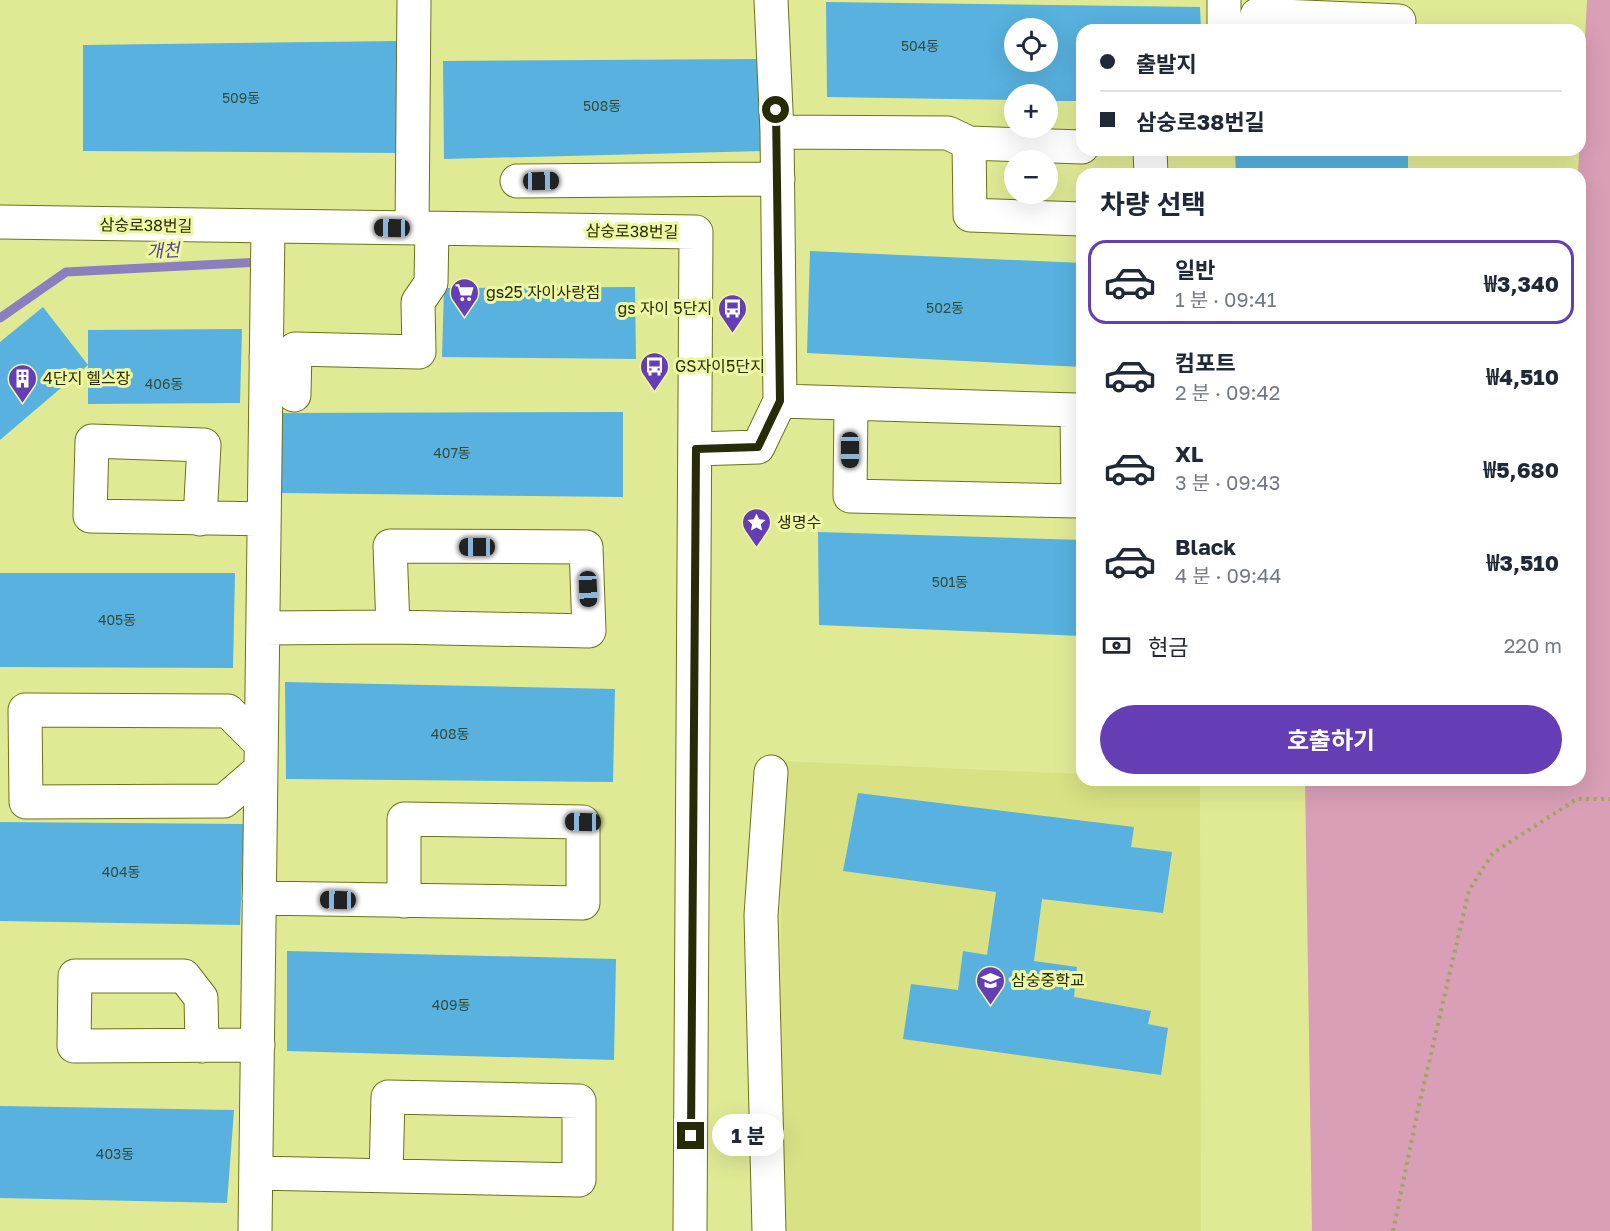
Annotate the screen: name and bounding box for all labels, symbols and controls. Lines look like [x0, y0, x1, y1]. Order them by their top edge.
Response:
map controls [1004, 18, 1058, 204]
button: locate [1004, 18, 1058, 72]
house number: 504동 [901, 37, 939, 54]
text: 출발지 [1136, 50, 1197, 77]
button: + [1004, 84, 1058, 138]
house number: 509동 [222, 89, 260, 106]
route start [762, 96, 789, 123]
house number: 508동 [583, 97, 621, 114]
text: 삼숭로38번길 [1136, 108, 1265, 135]
button: − [1004, 150, 1058, 204]
car [523, 172, 559, 190]
text: 차량 선택 [1100, 188, 1206, 220]
street label: 삼숭로38번길 [99, 214, 193, 236]
car [374, 219, 410, 237]
street label: 삼숭로38번길 [585, 220, 679, 242]
water label: 개천 [146, 238, 182, 262]
icon: car [1103, 255, 1157, 309]
text: 일반 [1175, 256, 1215, 283]
text: ₩3,340 [1484, 270, 1559, 297]
supermarket icon: gs25 자이사랑점 [449, 276, 481, 318]
place label: gs25 자이사랑점 [486, 282, 600, 302]
text: 1 분 · 09:41 [1175, 287, 1277, 311]
bus stop icon: gs 자이 5단지 [717, 292, 749, 334]
place label: gs 자이 5단지 [618, 298, 712, 318]
house number: 502동 [926, 299, 964, 316]
icon: car [1103, 348, 1157, 402]
text: 컴포트 [1175, 349, 1236, 376]
bus stop icon: GS자이5단지 [638, 350, 670, 392]
place label: GS자이5단지 [675, 356, 765, 376]
building icon: 4단지 헬스장 [6, 362, 38, 404]
text: ₩4,510 [1486, 363, 1559, 390]
place label: 4단지 헬스장 [43, 368, 131, 388]
house number: 406동 [145, 375, 183, 392]
text: 2 분 · 09:42 [1175, 380, 1280, 404]
car [841, 432, 859, 468]
text: XL [1175, 440, 1203, 467]
icon: car [1103, 441, 1157, 495]
house number: 407동 [433, 444, 471, 461]
text: ₩5,680 [1483, 456, 1559, 483]
text: 3 분 · 09:43 [1175, 470, 1281, 494]
place icon: 생명수 [740, 506, 772, 548]
place label: 생명수 [777, 512, 821, 532]
text: Black [1175, 533, 1236, 560]
icon: car [1103, 534, 1157, 588]
car [459, 538, 495, 556]
text: ₩3,510 [1487, 549, 1559, 576]
text: 4 분 · 09:44 [1175, 563, 1282, 587]
car [578, 571, 598, 607]
house number: 501동 [932, 573, 968, 590]
house number: 405동 [98, 611, 136, 628]
icon: cash [1100, 629, 1133, 662]
text: 현금 [1148, 633, 1188, 660]
text: 220 m [1504, 633, 1562, 657]
button: 호출하기 [1100, 705, 1562, 774]
house number: 408동 [431, 725, 469, 742]
car [565, 813, 601, 831]
house number: 404동 [102, 863, 140, 880]
car [320, 891, 356, 909]
school or university icon: 삼숭중학교 [974, 964, 1006, 1006]
place label: 삼숭중학교 [1011, 970, 1085, 990]
house number: 409동 [432, 996, 470, 1013]
callout: 1 분 [712, 1115, 784, 1157]
route end [677, 1122, 704, 1149]
text: 1 분 [731, 1123, 765, 1147]
house number: 403동 [96, 1145, 134, 1162]

